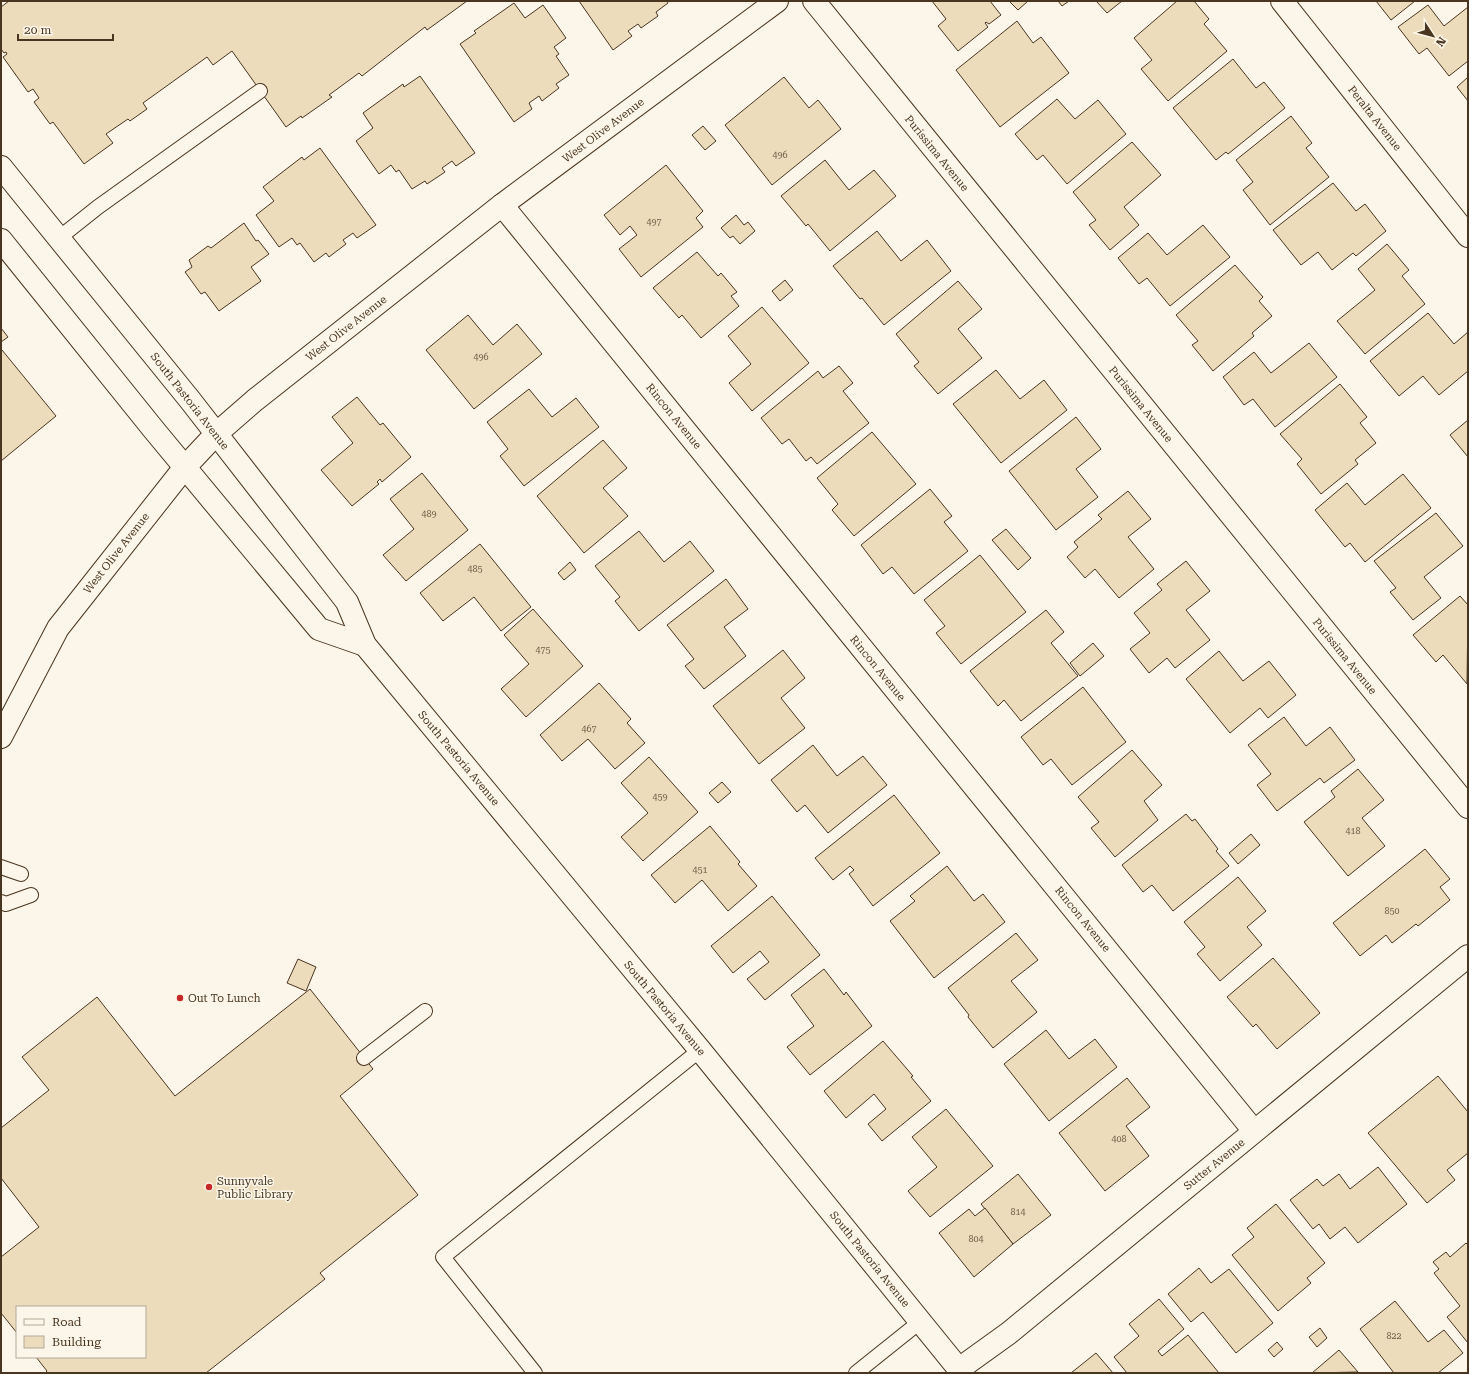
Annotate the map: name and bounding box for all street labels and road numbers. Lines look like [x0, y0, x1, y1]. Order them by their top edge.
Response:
street label: Peralta Avenue [1345, 83, 1404, 153]
street label: West Olive Avenue [560, 95, 647, 165]
street label: Purissima Avenue [902, 113, 971, 194]
street label: West Olive Avenue [303, 293, 389, 364]
street label: South Pastoria Avenue [148, 350, 232, 452]
street label: Purissima Avenue [1106, 364, 1175, 445]
street label: Rincon Avenue [643, 381, 704, 452]
street label: West Olive Avenue [81, 510, 152, 596]
street label: Purissima Avenue [1310, 616, 1379, 697]
street label: Rincon Avenue [847, 633, 908, 704]
street label: South Pastoria Avenue [415, 708, 502, 808]
street label: Rincon Avenue [1052, 884, 1113, 955]
street label: South Pastoria Avenue [621, 958, 708, 1058]
street label: Sutter Avenue [1181, 1136, 1247, 1193]
street label: South Pastoria Avenue [827, 1209, 912, 1310]

